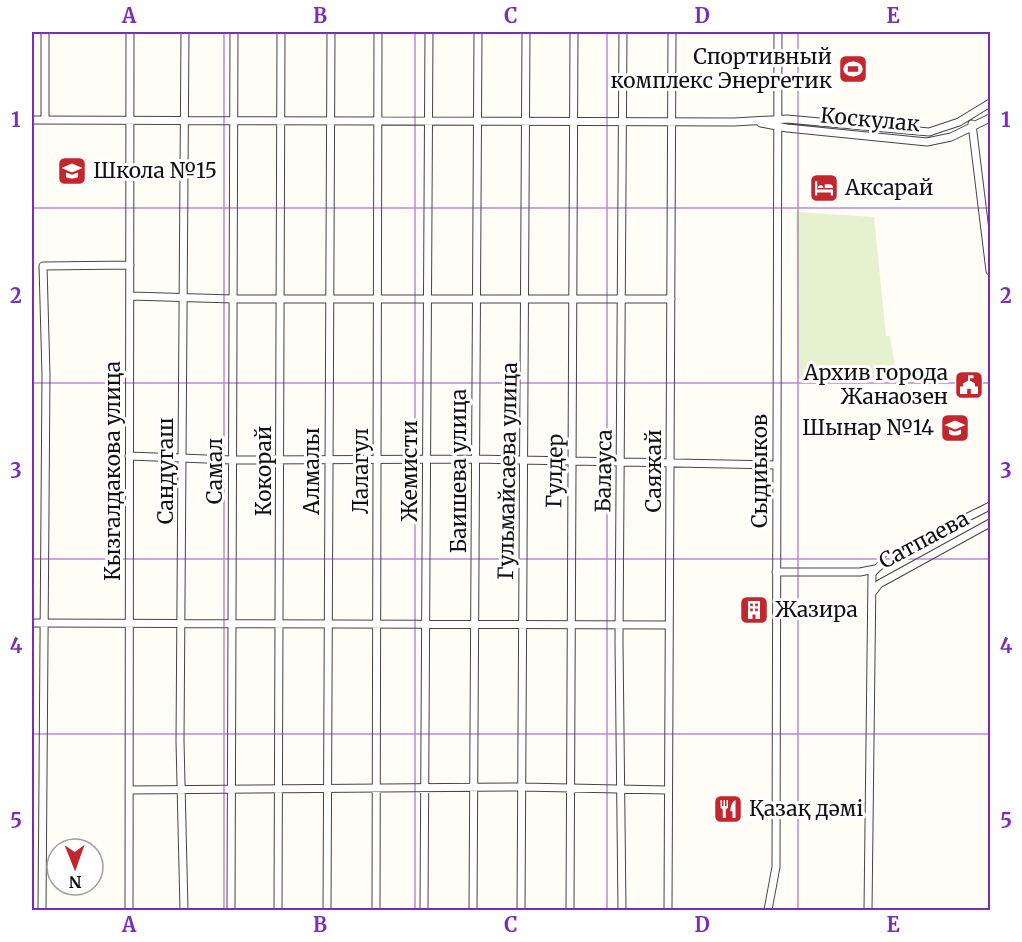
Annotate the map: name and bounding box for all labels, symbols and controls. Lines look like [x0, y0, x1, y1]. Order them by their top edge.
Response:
text: A [121, 3, 137, 28]
text: B [313, 3, 327, 28]
text: C [504, 3, 518, 28]
text: D [694, 3, 710, 28]
text: E [886, 3, 900, 28]
place label: Спортивный комплекс Энергетик [610, 43, 832, 94]
sports icon: Спортивный комплекс Энергетик [837, 53, 869, 85]
street label: Коскулак [819, 102, 921, 137]
text: 1 [11, 107, 21, 132]
text: 1 [1001, 107, 1011, 132]
school or university icon: Школа №15 [56, 155, 88, 187]
place label: Школа №15 [93, 157, 217, 184]
hotel icon: Аксарай [808, 172, 840, 204]
place label: Аксарай [844, 174, 933, 201]
text: 2 [10, 283, 22, 308]
text: 2 [1000, 283, 1012, 308]
place label: Архив города Жанаозен [803, 359, 948, 410]
street label: Кызгалдакова улица [99, 361, 126, 581]
street label: Гульмайсаева улица [492, 362, 523, 580]
public building icon: Архив города Жанаозен [953, 369, 985, 401]
street label: Баишева улица [445, 389, 472, 553]
school or university icon: Шынар №14 [939, 412, 971, 444]
street label: Сыдиыков [746, 414, 773, 528]
place label: Шынар №14 [802, 414, 934, 441]
street label: Сандугаш [152, 418, 179, 524]
street label: Жемисти [396, 420, 423, 522]
street label: Кокорай [250, 426, 277, 516]
street label: Алмалы [298, 427, 325, 516]
street label: Лалагул [347, 428, 374, 514]
street label: Балауса [589, 429, 618, 513]
street label: Саяжай [640, 430, 667, 512]
street label: Гулдер [540, 433, 569, 508]
street label: Самал [201, 438, 228, 504]
text: 3 [10, 458, 22, 483]
text: 3 [1000, 458, 1012, 483]
street label: Сатпаева [874, 505, 973, 574]
building icon: Жазира [738, 594, 770, 626]
place label: Жазира [775, 596, 858, 623]
text: 4 [10, 633, 23, 658]
text: 4 [1000, 633, 1013, 658]
restaurant icon: Қазақ дәмі [712, 793, 744, 825]
place label: Қазақ дәмі [749, 795, 863, 822]
text: 5 [10, 808, 22, 833]
text: 5 [1000, 808, 1012, 833]
north arrow [45, 837, 105, 897]
text: N [68, 872, 82, 892]
text: A [121, 912, 137, 937]
text: B [313, 912, 327, 937]
text: C [504, 912, 518, 937]
text: D [694, 912, 710, 937]
text: E [886, 912, 900, 937]

